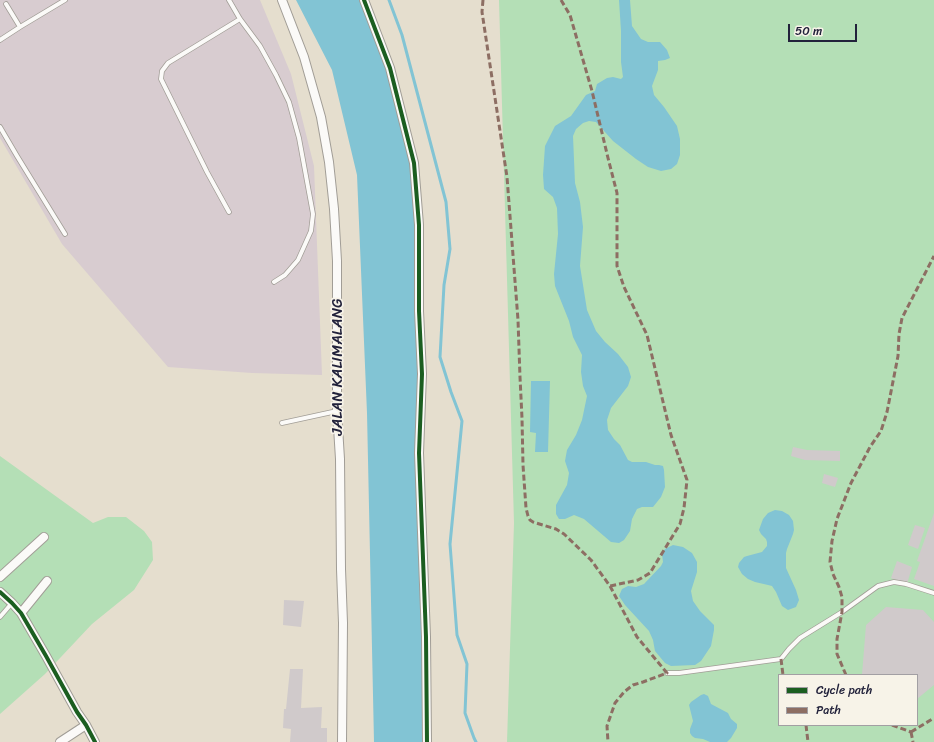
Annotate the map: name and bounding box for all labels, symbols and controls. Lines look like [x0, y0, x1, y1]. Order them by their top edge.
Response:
scale bar [790, 16, 859, 42]
text: 50 m [795, 20, 822, 42]
street label: JALAN KALIMALANG [329, 298, 347, 436]
legend [778, 674, 918, 726]
text: Cycle path [816, 679, 872, 701]
text: Path [816, 699, 841, 721]

